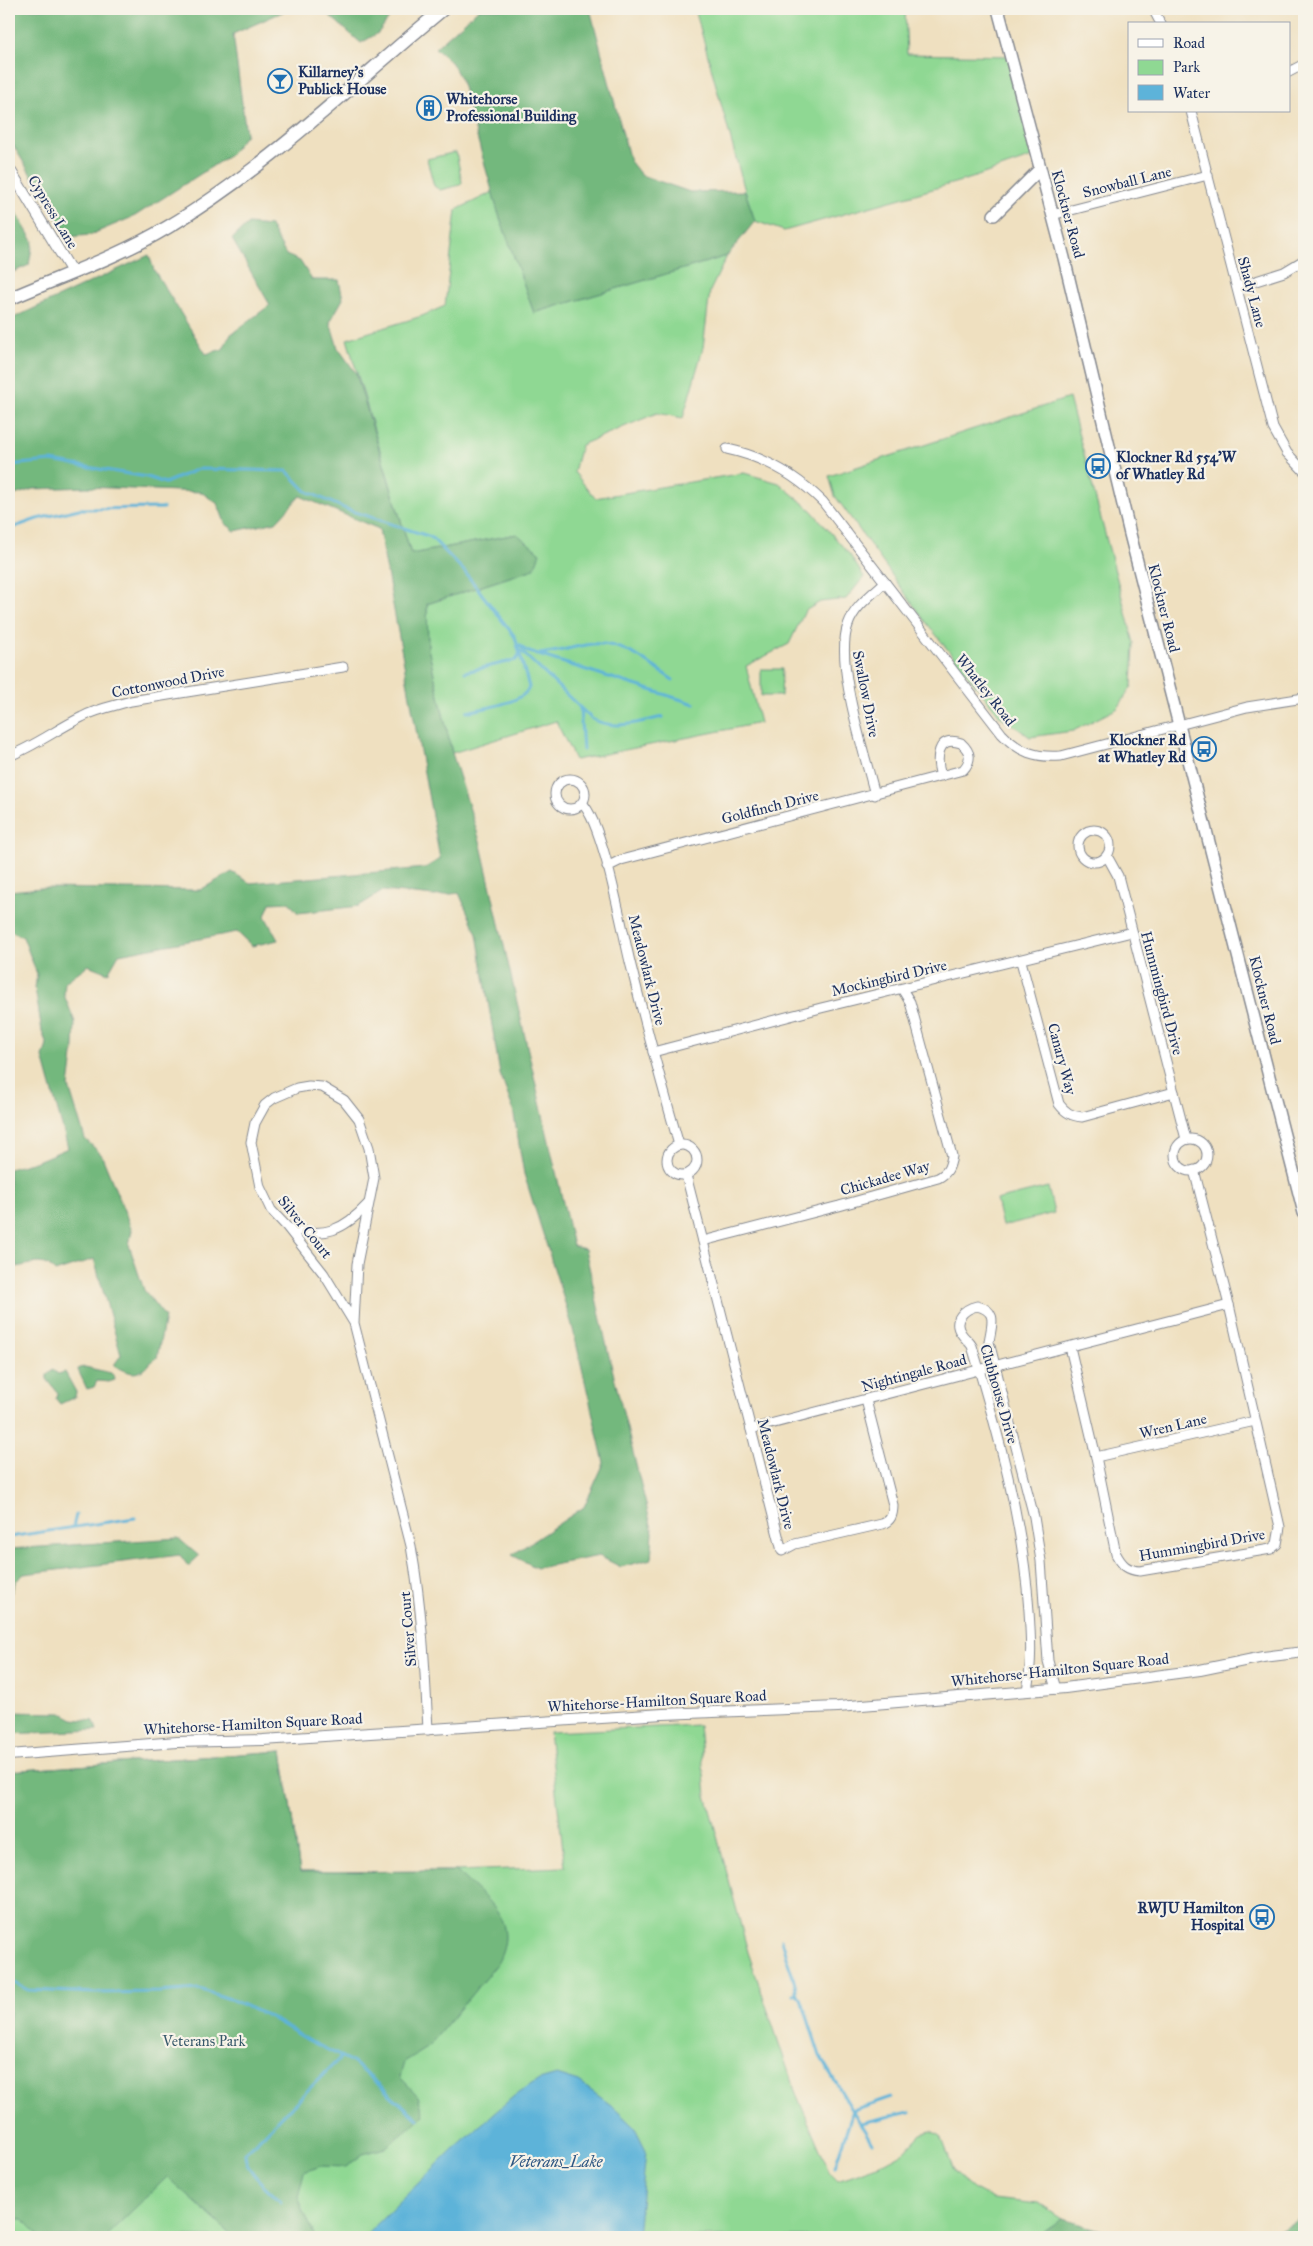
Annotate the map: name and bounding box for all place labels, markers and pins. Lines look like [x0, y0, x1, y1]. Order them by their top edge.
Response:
place label: Killarney's Publick House [298, 63, 387, 98]
bar icon: Killarney's Publick House [267, 68, 293, 94]
place label: Whitehorse Professional Building [446, 90, 577, 126]
building icon: Whitehorse Professional Building [416, 95, 442, 121]
place label: Klockner Rd 554'W of Whatley Rd [1116, 448, 1237, 484]
bus stop icon: Klockner Rd 554'W of Whatley Rd [1085, 453, 1111, 479]
place label: Klockner Rd at Whatley Rd [1098, 731, 1186, 767]
bus stop icon: Klockner Rd at Whatley Rd [1191, 736, 1217, 762]
place label: RWJU Hamilton Hospital [1138, 1899, 1245, 1935]
bus stop icon: RWJU Hamilton Hospital [1249, 1904, 1275, 1930]

